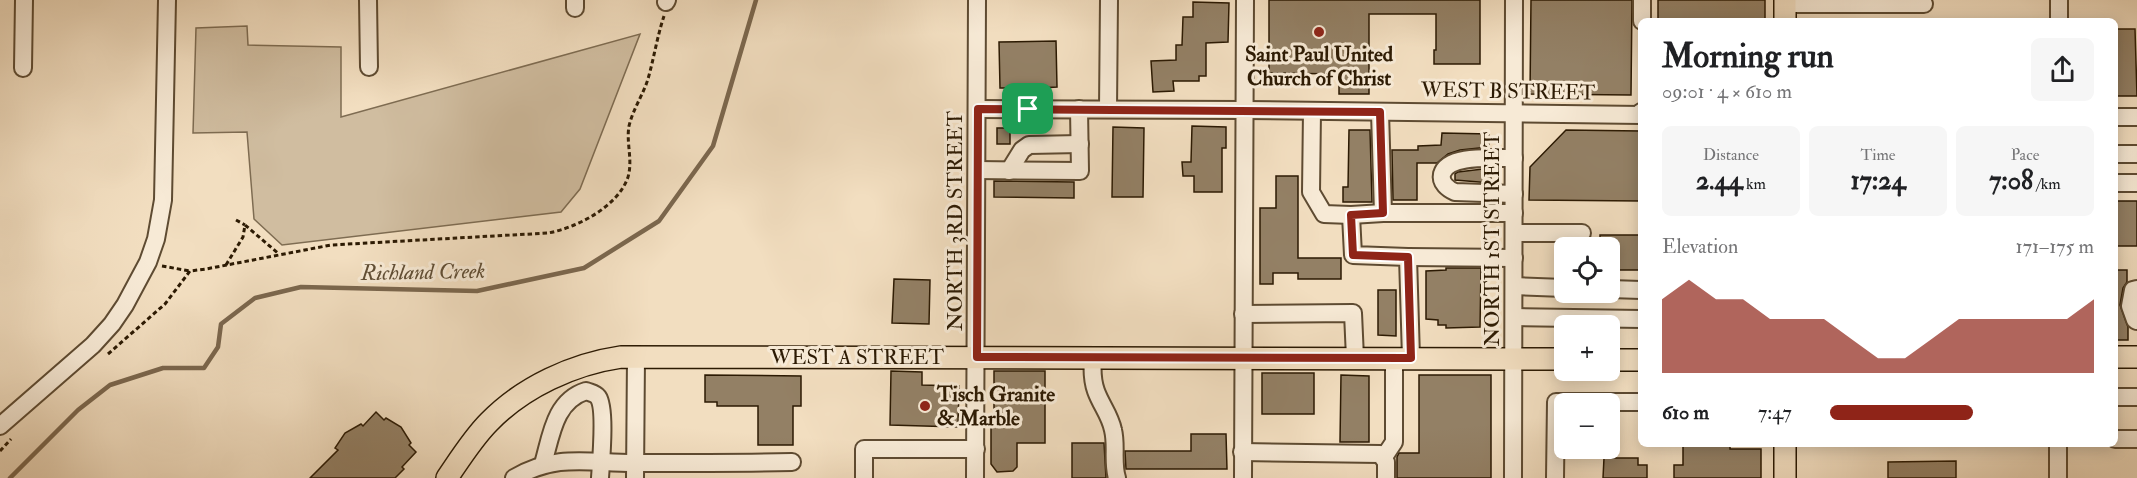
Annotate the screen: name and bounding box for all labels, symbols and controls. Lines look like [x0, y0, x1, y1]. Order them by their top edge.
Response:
marker: Saint Paul United Church of Christ [1312, 25, 1326, 39]
text: Morning run [1662, 36, 1834, 77]
button: share [2031, 38, 2094, 101]
place label: Saint Paul United Church of Christ [1245, 41, 1394, 92]
street label: WEST B STREET [1420, 76, 1596, 107]
text: 09:01 · 4 × 610 m [1662, 79, 1792, 104]
pin [1002, 83, 1053, 134]
icon: arrive [1011, 92, 1044, 125]
street label: NORTH 3RD STREET [942, 111, 969, 331]
street label: NORTH 1ST STREET [1479, 131, 1506, 346]
text: Distance [1703, 145, 1759, 165]
text: Time [1861, 145, 1895, 165]
text: Pace [2011, 145, 2039, 165]
text: 2.44 [1696, 165, 1743, 197]
text: 17:24 [1851, 165, 1905, 197]
text: 7:08 [1989, 165, 2033, 197]
text: km [1743, 174, 1766, 194]
text: /km [2033, 174, 2061, 194]
text: Elevation [1662, 234, 1738, 259]
text: 171–175 m [2016, 234, 2094, 259]
map controls [1554, 237, 1620, 459]
button: locate [1554, 237, 1620, 303]
water label: Richland Creek [360, 257, 485, 287]
button: + [1554, 315, 1620, 381]
street label: WEST A STREET [769, 344, 944, 371]
place label: Tisch Granite & Marble [936, 381, 1055, 432]
button: − [1554, 393, 1620, 459]
marker: Tisch Granite & Marble [918, 399, 932, 413]
text: 610 m [1662, 400, 1709, 425]
text: 7:47 [1758, 400, 1792, 425]

